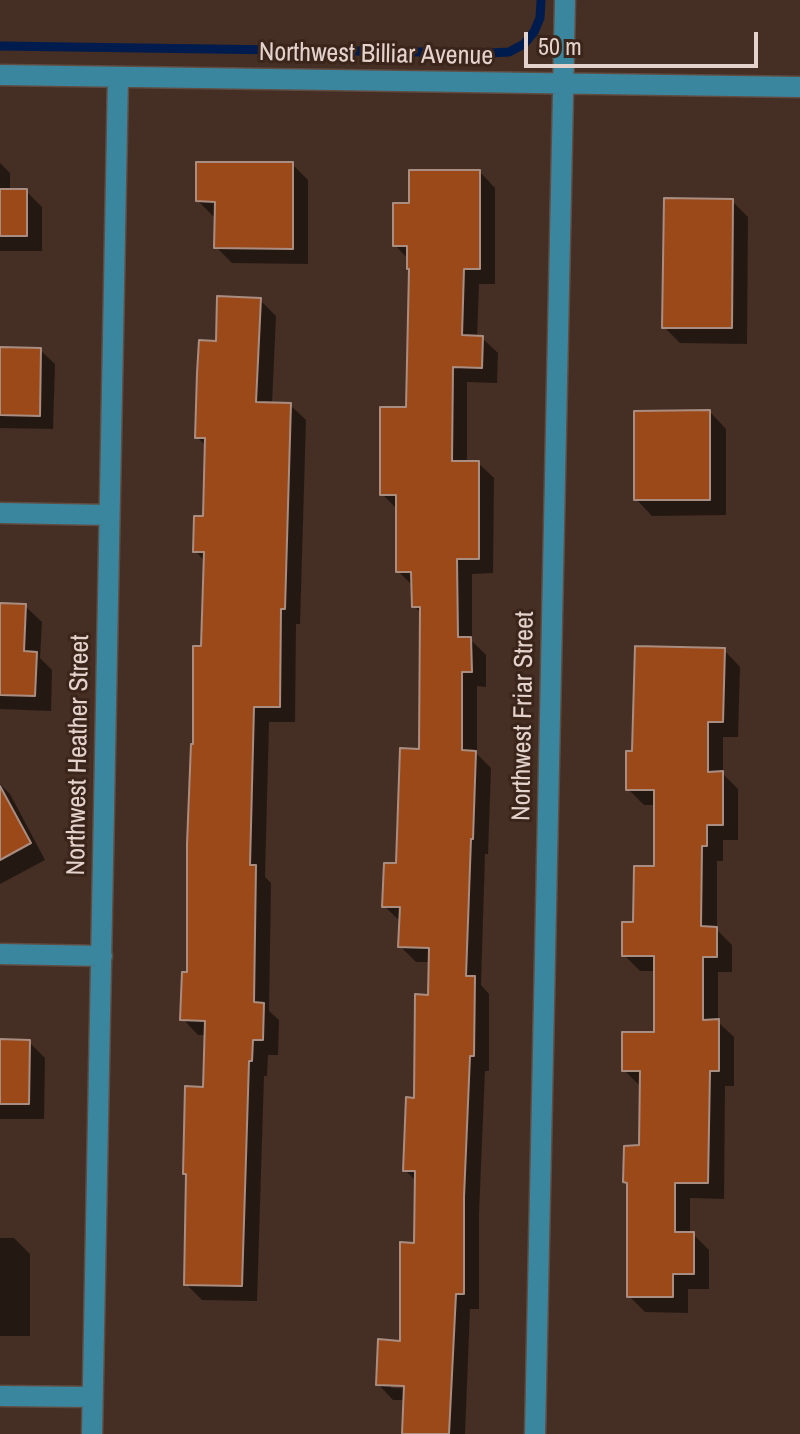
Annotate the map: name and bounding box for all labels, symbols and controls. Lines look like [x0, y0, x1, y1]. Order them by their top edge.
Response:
scale bar [528, 16, 762, 66]
text: 50 m [538, 30, 582, 62]
street label: Northwest Billiar Avenue [259, 37, 493, 73]
street label: Northwest Friar Street [507, 611, 541, 821]
street label: Northwest Heather Street [61, 634, 97, 876]

